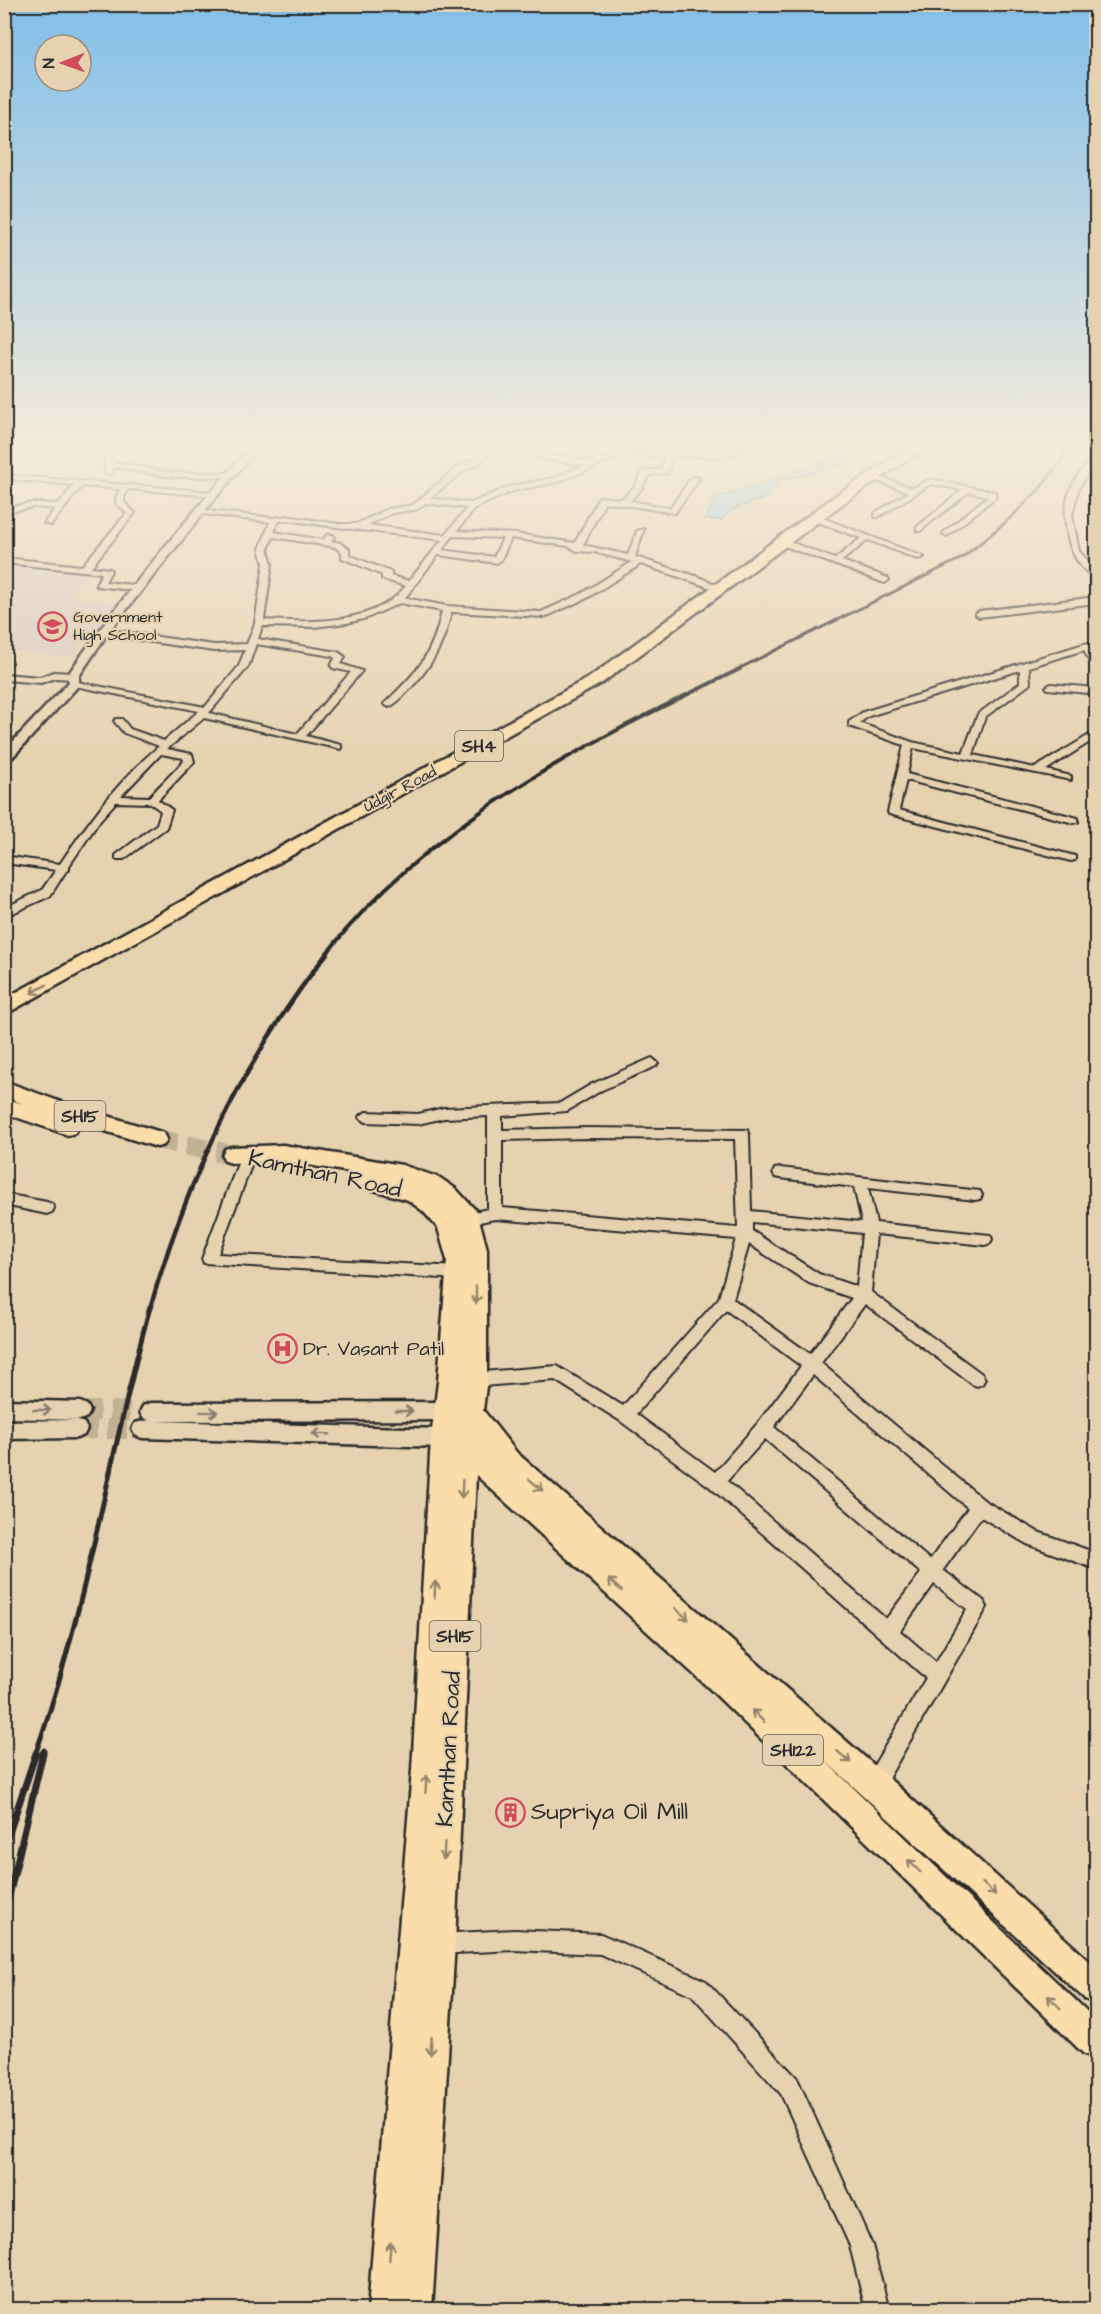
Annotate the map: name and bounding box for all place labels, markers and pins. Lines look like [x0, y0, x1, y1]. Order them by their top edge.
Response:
place label: Government High School [73, 606, 163, 647]
school or university icon: Government High School [36, 610, 68, 642]
hospital icon: Dr. Vasant Patil [266, 1333, 298, 1365]
place label: Dr. Vasant Patil [303, 1335, 444, 1363]
place label: Supriya Oil Mill [531, 1795, 688, 1830]
building icon: Supriya Oil Mill [494, 1796, 526, 1828]

